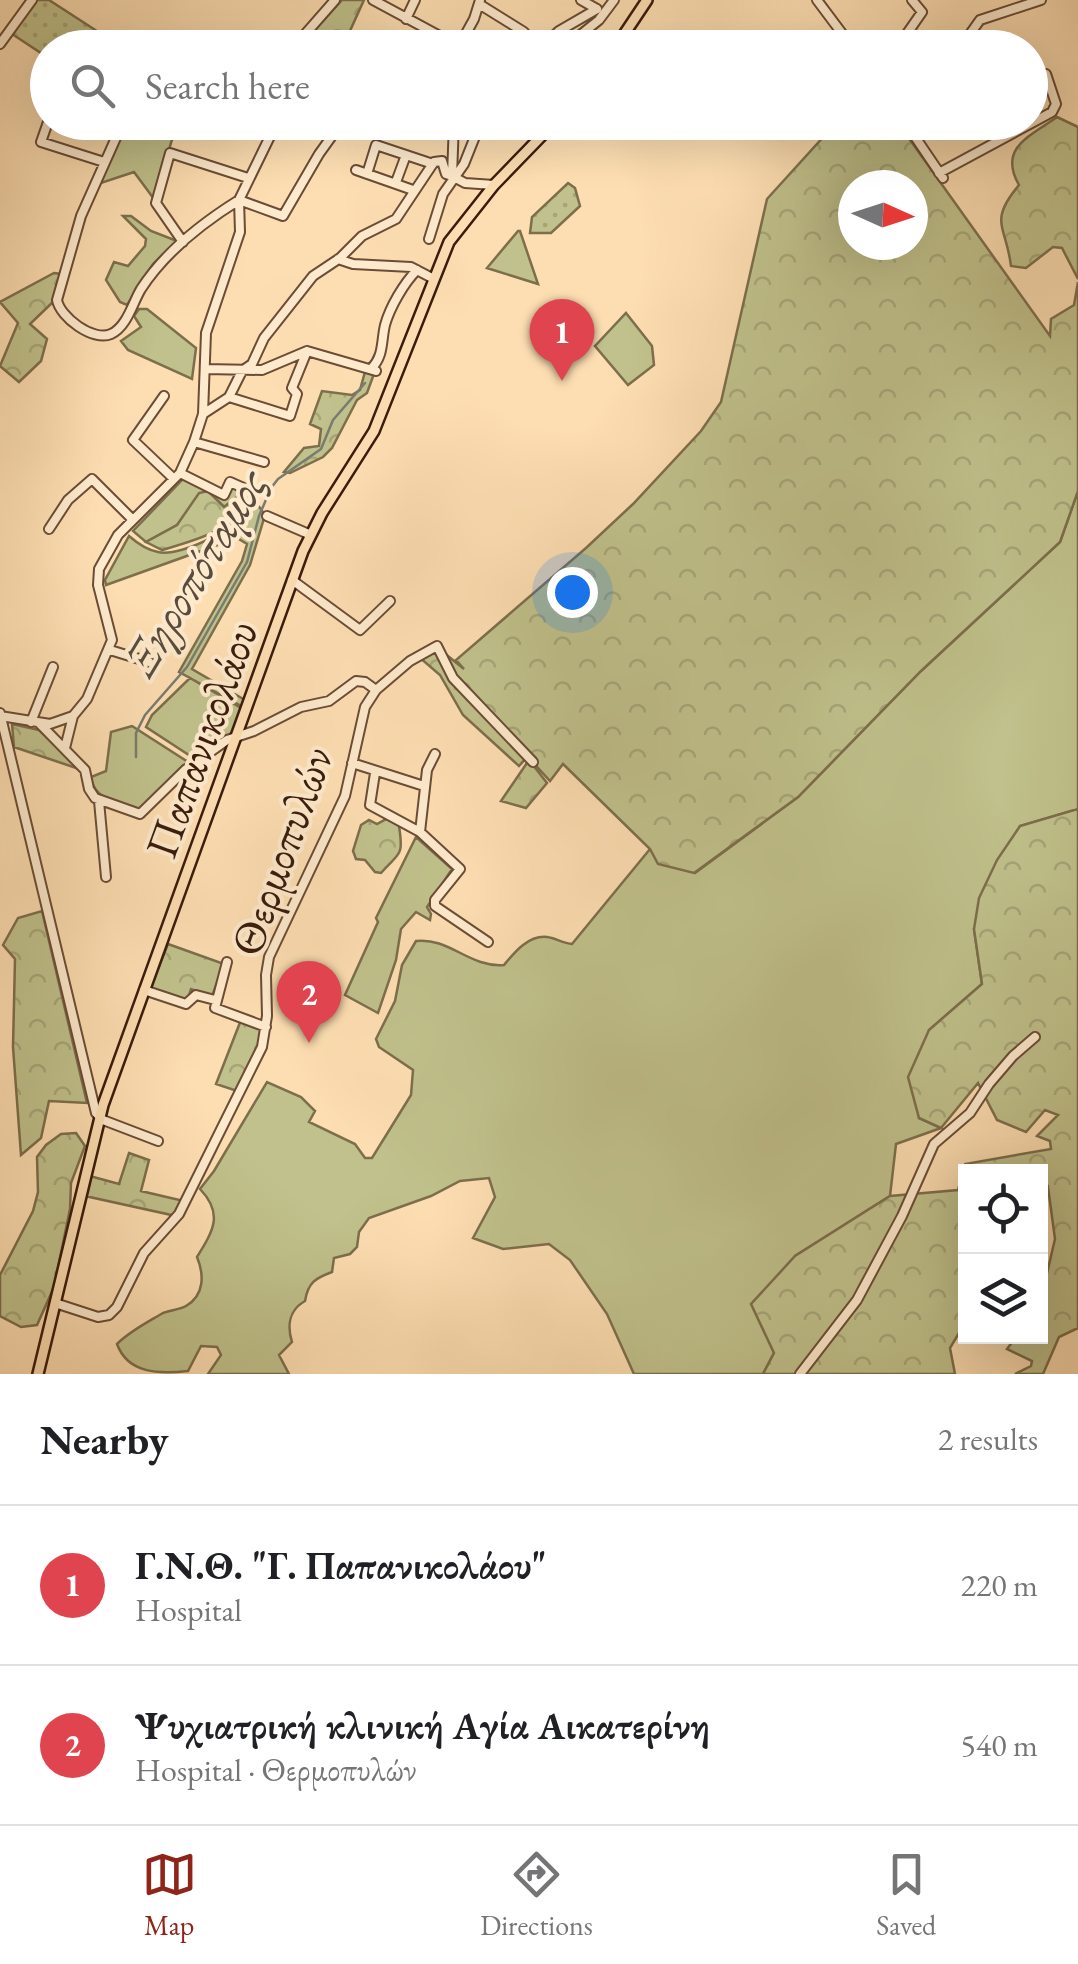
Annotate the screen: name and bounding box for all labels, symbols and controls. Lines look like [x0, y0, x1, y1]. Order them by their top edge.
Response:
search box [30, 30, 1048, 140]
icon: search [65, 58, 120, 113]
text: Search here [145, 61, 310, 110]
north arrow [838, 170, 928, 260]
pin: 1 [530, 298, 594, 381]
water label: Ξηροπόταμος [108, 456, 281, 688]
your location [547, 567, 598, 618]
street label: Παπανικολάου [131, 612, 271, 866]
street label: Θερμοπυλών [216, 738, 346, 964]
pin: 2 [276, 960, 342, 1043]
map controls [958, 1164, 1048, 1344]
button: locate [958, 1164, 1048, 1254]
button: layers [958, 1254, 1048, 1344]
text: Nearby [40, 1412, 169, 1467]
text: 2 results [938, 1418, 1038, 1460]
text: Γ.Ν.Θ. "Γ. Παπανικολάου" [135, 1540, 547, 1589]
text: 1 [64, 1564, 81, 1606]
text: 220 m [961, 1564, 1038, 1606]
text: Hospital [135, 1589, 242, 1631]
text: Ψυχιατρική κλινική Αγία Αικατερίνη [135, 1700, 710, 1749]
text: 2 [64, 1724, 81, 1766]
text: 540 m [961, 1724, 1038, 1766]
text: Hospital · Θερμοπυλών [135, 1749, 417, 1791]
tab: Map [142, 1847, 197, 1943]
tab: Directions [480, 1847, 593, 1943]
tab: Saved [876, 1847, 936, 1943]

